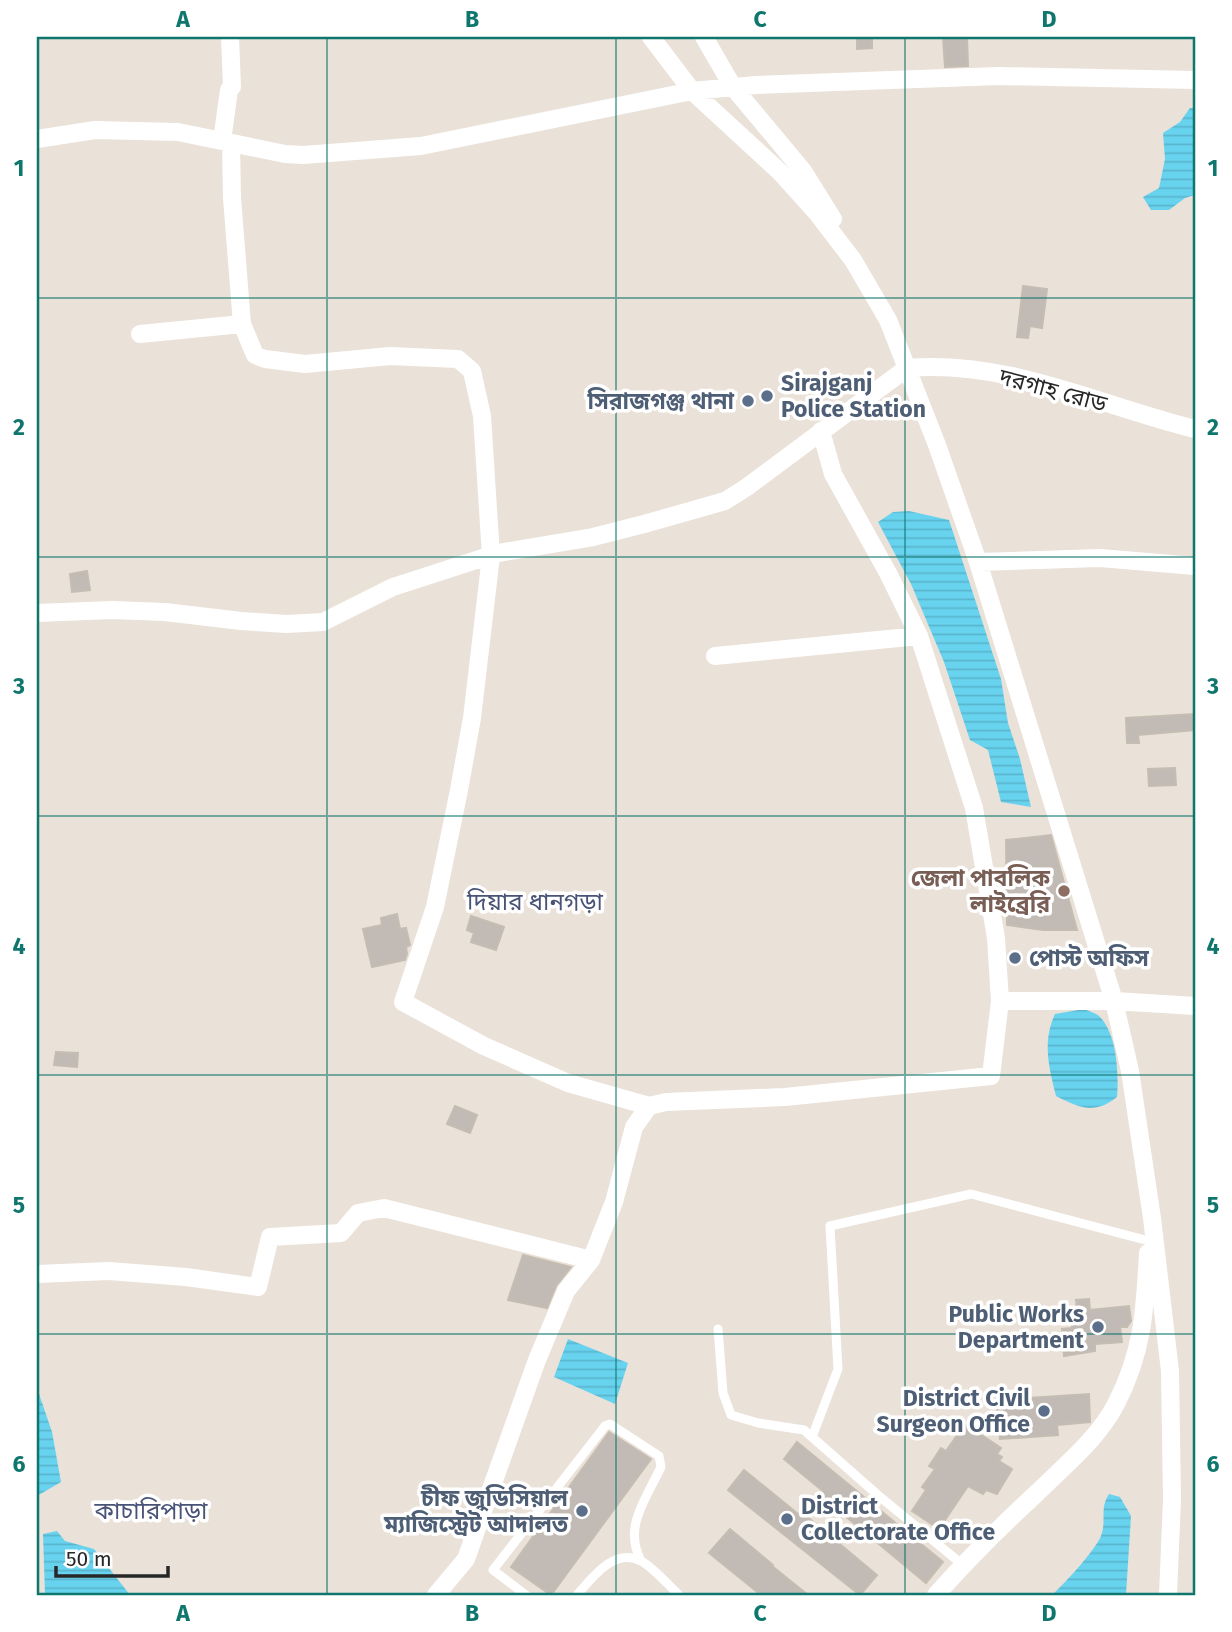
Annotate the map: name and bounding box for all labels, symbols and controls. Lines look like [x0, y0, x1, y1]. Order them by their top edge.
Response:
text: A [175, 5, 190, 33]
text: B [465, 5, 479, 33]
text: C [753, 5, 767, 33]
text: D [1042, 5, 1057, 33]
text: 1 [14, 154, 24, 182]
text: 1 [1208, 154, 1218, 182]
street label: দরগাহ রোড [995, 362, 1110, 418]
place label: Sirajganj Police Station [781, 369, 926, 423]
place label: সিরাজগঞ্জ থানা [586, 387, 734, 415]
marker: Sirajganj Police Station [759, 388, 775, 404]
marker: সিরাজগঞ্জ থানা [740, 393, 756, 409]
text: 2 [13, 413, 25, 441]
text: 2 [1207, 413, 1219, 441]
text: 3 [12, 672, 25, 700]
text: 3 [1206, 672, 1219, 700]
place label: জেলা পাবলিক লাইব্রেরি [911, 864, 1051, 918]
marker: জেলা পাবলিক লাইব্রেরি [1056, 883, 1072, 899]
district label: দিয়ার ধানগড়া [466, 888, 604, 916]
text: 4 [13, 932, 26, 960]
text: 4 [1207, 932, 1220, 960]
place label: পোস্ট অফিস [1029, 944, 1150, 972]
marker: পোস্ট অফিস [1007, 950, 1023, 966]
text: 5 [13, 1191, 25, 1219]
text: 5 [1207, 1191, 1219, 1219]
place label: Public Works Department [949, 1300, 1085, 1354]
marker: Public Works Department [1090, 1319, 1106, 1335]
place label: District Civil Surgeon Office [877, 1384, 1030, 1438]
marker: District Civil Surgeon Office [1036, 1403, 1052, 1419]
text: 6 [13, 1450, 26, 1478]
text: 6 [1207, 1450, 1220, 1478]
place label: চীফ জুডিসিয়াল ম্যাজিস্ট্রেট আদালত [383, 1484, 569, 1538]
place label: District Collectorate Office [801, 1492, 995, 1546]
district label: কাচারিপাড়া [94, 1497, 208, 1525]
marker: চীফ জুডিসিয়াল ম্যাজিস্ট্রেট আদালত [574, 1503, 590, 1519]
marker: District Collectorate Office [779, 1511, 795, 1527]
scale bar [56, 1534, 168, 1578]
text: 50 m [66, 1546, 112, 1572]
text: A [175, 1599, 190, 1627]
text: B [465, 1599, 479, 1627]
text: C [753, 1599, 767, 1627]
text: D [1042, 1599, 1057, 1627]

